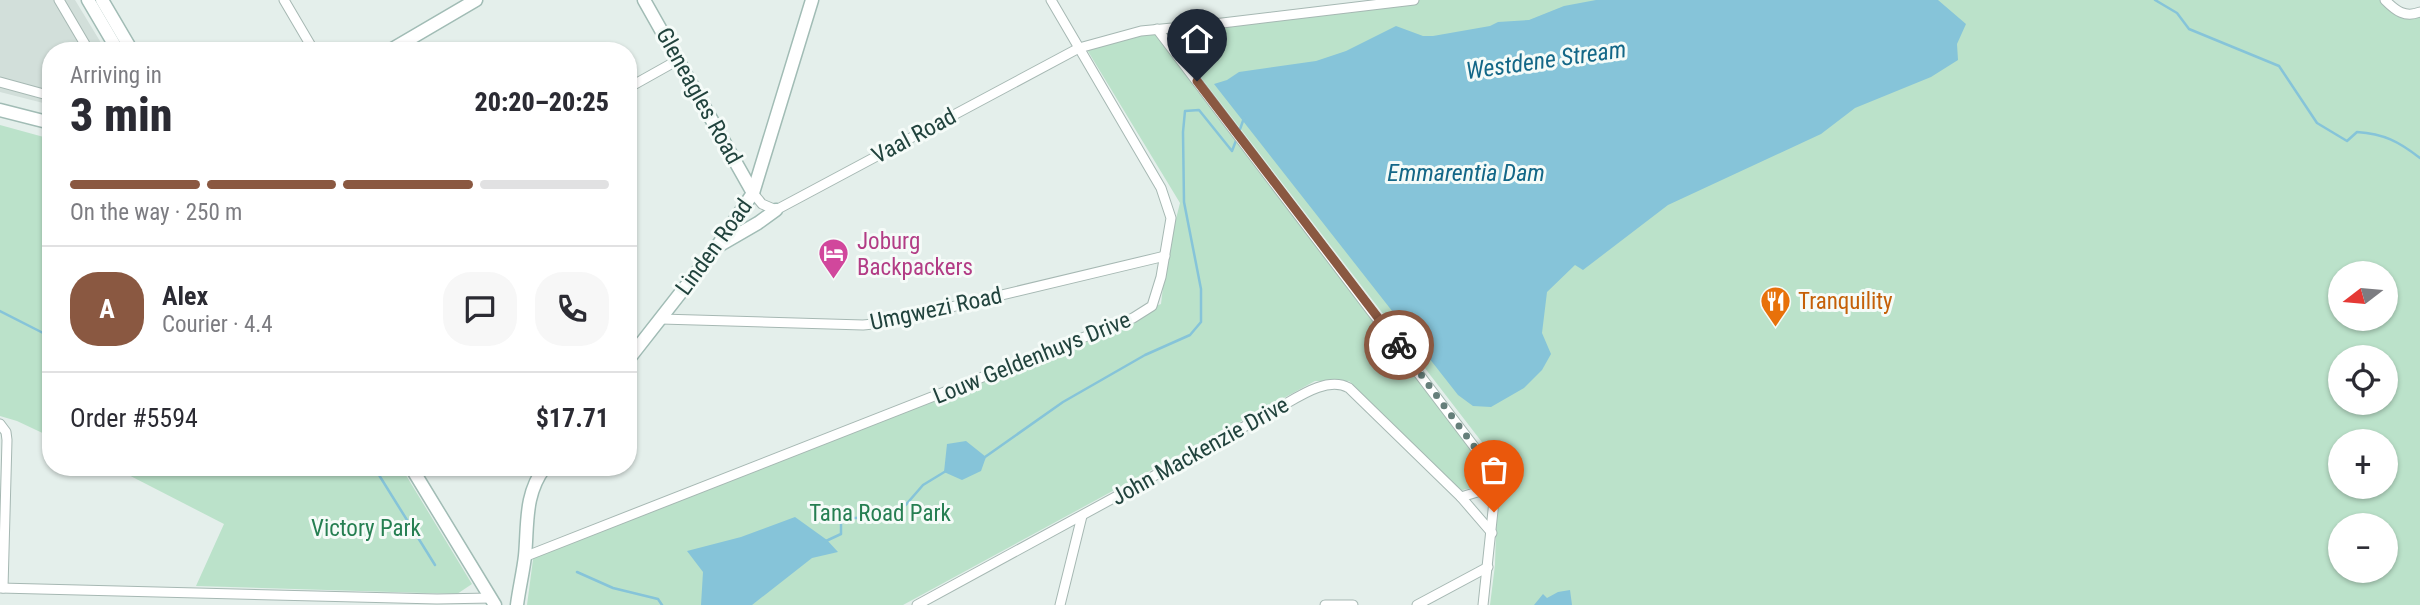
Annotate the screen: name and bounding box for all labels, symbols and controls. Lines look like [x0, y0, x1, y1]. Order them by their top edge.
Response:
pin [1167, 9, 1227, 81]
icon: home [1178, 20, 1216, 58]
street label: Gleneagles Road [650, 23, 748, 169]
water label: Westdene Stream [1464, 35, 1628, 85]
text: Arriving in [70, 62, 162, 89]
text: 20:20–20:25 [475, 87, 609, 117]
text: 3 min [70, 88, 173, 142]
street label: Vaal Road [867, 103, 961, 169]
water label: Emmarentia Dam [1387, 159, 1545, 187]
street label: Linden Road [670, 194, 758, 300]
text: On the way · 250 m [70, 199, 242, 226]
place label: Joburg Backpackers [857, 228, 973, 281]
hotel icon: Joburg Backpackers [817, 237, 851, 281]
north arrow [2328, 261, 2398, 331]
map controls [2328, 261, 2398, 583]
button: chat [443, 272, 517, 346]
button: phone [535, 272, 609, 346]
text: Alex [162, 281, 208, 311]
street label: Umgwezi Road [868, 282, 1004, 336]
restaurant icon: Tranquility [1758, 284, 1792, 328]
place label: Tranquility [1798, 288, 1893, 315]
text: A [99, 294, 115, 324]
street label: Louw Geldenhuys Drive [929, 306, 1135, 410]
courier [1364, 310, 1434, 380]
text: Courier · 4.4 [162, 311, 273, 338]
icon: bike [1380, 326, 1418, 364]
button: locate [2328, 345, 2398, 415]
street label: John Mackenzie Drive [1107, 391, 1293, 511]
text: Order #5594 [70, 403, 198, 433]
text: $17.71 [536, 403, 609, 433]
button: + [2328, 429, 2398, 499]
pin [1464, 440, 1524, 512]
icon: bag [1475, 451, 1513, 489]
park label: Tana Road Park [809, 500, 951, 527]
button: − [2328, 513, 2398, 583]
park label: Victory Park [311, 515, 422, 542]

